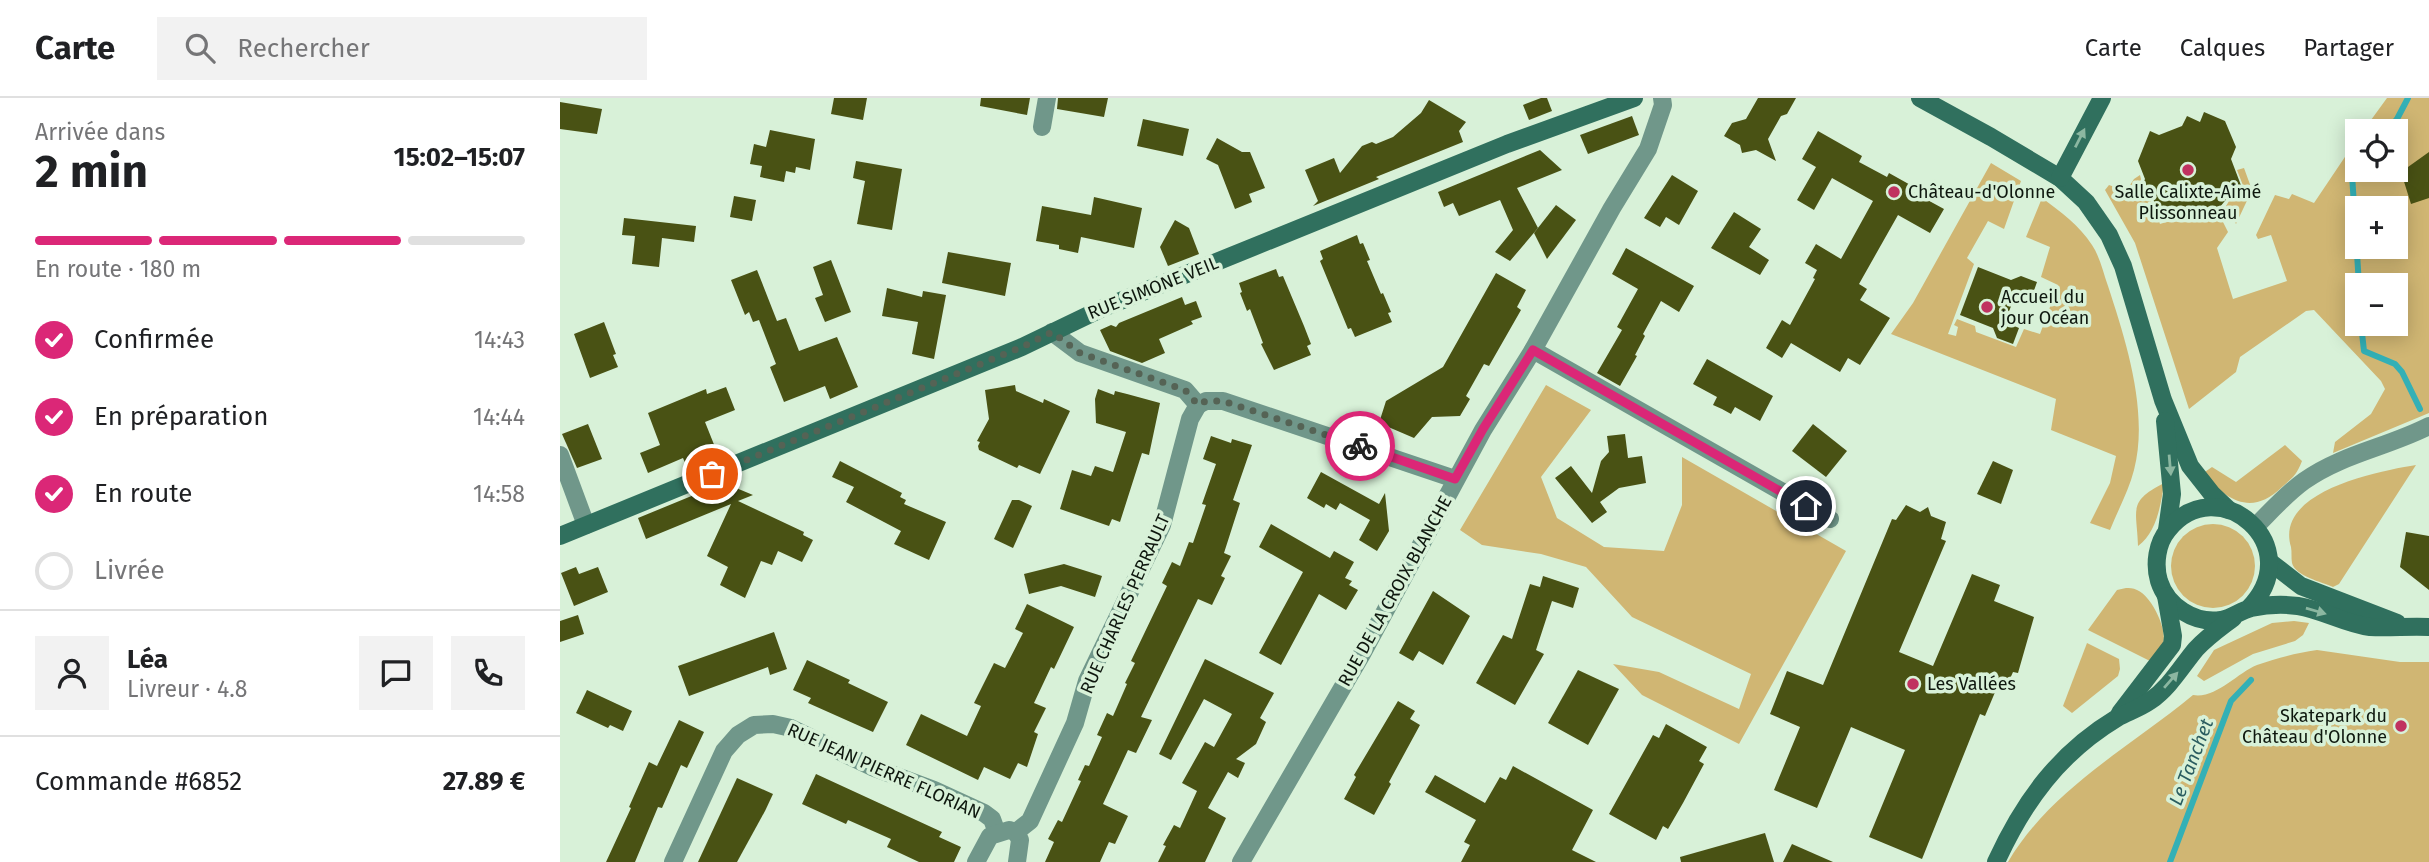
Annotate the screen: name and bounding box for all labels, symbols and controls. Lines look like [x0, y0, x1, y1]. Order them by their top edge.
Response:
search box [157, 17, 647, 80]
text: Carte [35, 28, 115, 68]
icon: search [181, 29, 219, 67]
text: Rechercher [237, 33, 370, 64]
text: Carte [2085, 34, 2142, 62]
text: Calques [2180, 34, 2265, 62]
text: Partager [2303, 34, 2394, 62]
text: Arrivée dans [35, 118, 165, 146]
map controls [2345, 119, 2408, 336]
button: locate [2345, 119, 2408, 182]
one-way arrow [2075, 128, 2086, 148]
text: 15:02–15:07 [394, 142, 525, 173]
text: 2 min [35, 144, 148, 199]
marker: Salle Calixte-Aimé Plissonneau [2180, 162, 2196, 178]
place label: Château-d'Olonne [1908, 181, 2055, 203]
place label: Salle Calixte-Aimé Plissonneau [2115, 181, 2261, 224]
marker: Château-d'Olonne [1886, 184, 1902, 200]
button: + [2345, 196, 2408, 259]
street label: RUE SIMONE VEIL [1084, 252, 1222, 324]
text: En route · 180 m [35, 255, 201, 283]
button: − [2345, 273, 2408, 336]
place label: Accueil du jour Océan [2000, 286, 2089, 329]
marker: Accueil du jour Océan [1979, 299, 1995, 315]
icon: check [35, 321, 73, 359]
text: Confirmée [94, 324, 214, 355]
text: 14:43 [474, 326, 525, 354]
icon: check [35, 398, 73, 436]
text: En préparation [94, 401, 268, 432]
text: 14:44 [473, 403, 525, 431]
courier [1325, 411, 1395, 481]
icon: bike [1341, 427, 1379, 465]
pin [682, 444, 742, 504]
one-way arrow [2165, 454, 2176, 476]
icon: bag [693, 455, 731, 493]
icon: check [35, 475, 73, 513]
pin [1776, 476, 1836, 536]
text: En route [94, 478, 193, 509]
text: 14:58 [473, 480, 525, 508]
icon: home [1787, 487, 1825, 525]
street label: RUE DE LA CROIX BLANCHE [1333, 492, 1457, 690]
street label: RUE CHARLES PERRAULT [1075, 510, 1175, 697]
text: Livrée [94, 555, 165, 586]
one-way arrow [2305, 606, 2327, 617]
button: person [35, 636, 109, 710]
button: chat [359, 636, 433, 710]
button: phone [451, 636, 525, 710]
text: Léa [127, 644, 168, 675]
one-way arrow [2163, 672, 2179, 689]
place label: Les Vallées [1927, 673, 2016, 695]
text: Livreur · 4.8 [127, 675, 247, 703]
marker: Les Vallées [1905, 676, 1921, 692]
place label: Skatepark du Château d'Olonne [2242, 705, 2387, 748]
water label: Le Tanchet [2164, 715, 2218, 808]
street label: RUE JEAN PIERRE FLORIAN [784, 718, 984, 824]
marker: Skatepark du Château d'Olonne [2393, 718, 2409, 734]
text: Commande #6852 [35, 766, 242, 797]
text: 27.89 € [443, 766, 525, 797]

